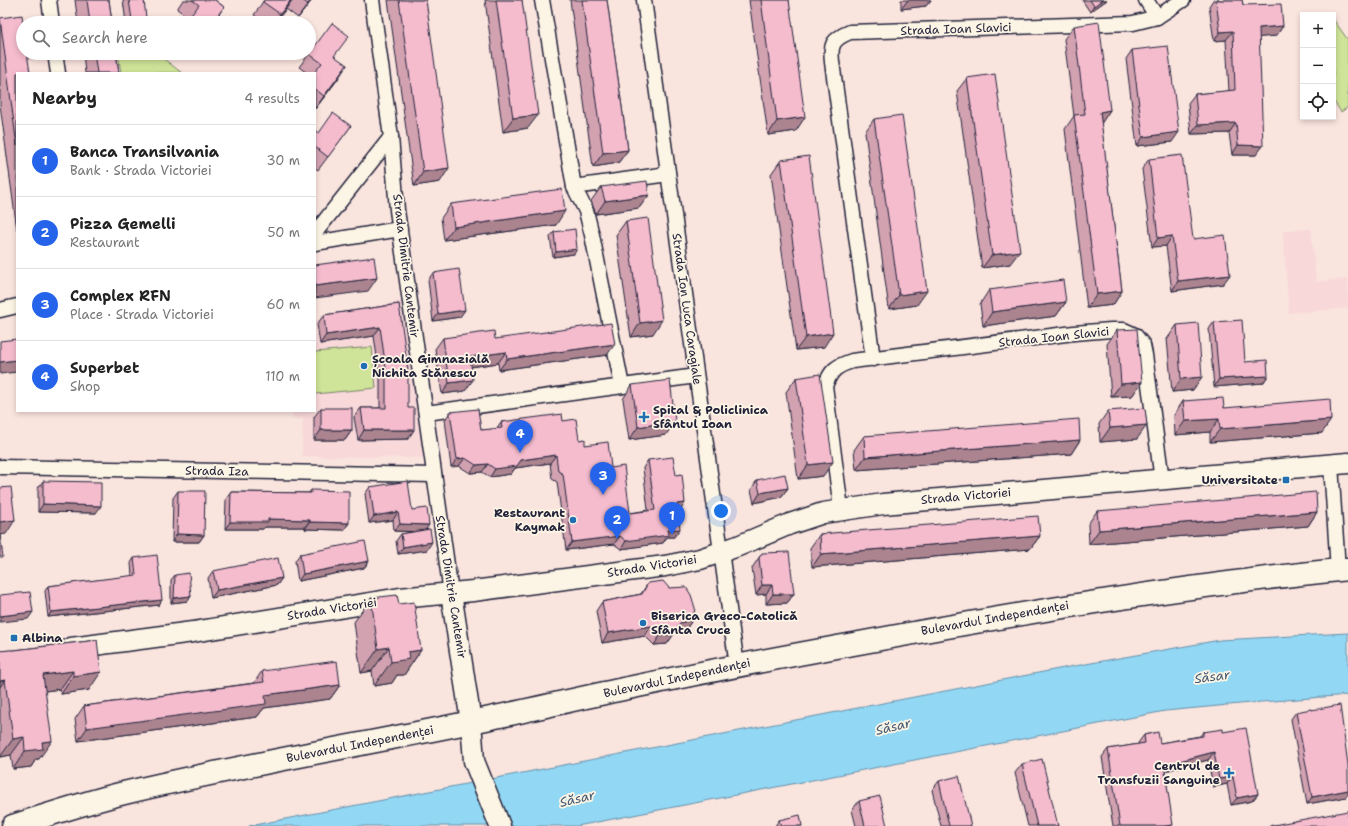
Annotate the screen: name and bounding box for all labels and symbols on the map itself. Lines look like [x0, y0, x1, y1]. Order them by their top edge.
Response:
street label: Strada Ioan Slavici [900, 19, 1012, 39]
street label: Strada Dimitrie Cantemir [389, 193, 423, 339]
street label: Strada Ion Luca Caragiale [668, 232, 706, 386]
street label: Strada Ioan Slavici [998, 323, 1110, 351]
place label: Școala Gimnazială Nichita Stănescu [372, 351, 490, 381]
marker: Școala Gimnazială Nichita Stănescu [359, 361, 369, 371]
place label: Spital & Policlinica Sfântul Ioan [653, 402, 769, 432]
marker: Spital & Policlinica Sfântul Ioan [638, 411, 650, 423]
pin: 4 [507, 420, 533, 453]
street label: Strada Iza [185, 462, 249, 480]
pin: 3 [590, 462, 616, 495]
place label: Universitate [1201, 472, 1278, 488]
marker: Universitate [1281, 475, 1291, 485]
street label: Strada Victoriei [920, 484, 1012, 508]
your location [711, 501, 731, 521]
pin: 1 [659, 502, 685, 535]
place label: Restaurant Kaymak [494, 505, 565, 535]
pin: 2 [604, 506, 630, 539]
street label: Strada Dimitrie Cantemir [432, 514, 470, 660]
marker: Restaurant Kaymak [568, 515, 578, 525]
street label: Strada Victoriei [606, 551, 698, 581]
street label: Strada Victoriei [286, 594, 378, 624]
street label: Bulevardul Independenței [920, 597, 1070, 639]
place label: Biserica Greco-Catolică Sfânta Cruce [651, 608, 798, 638]
marker: Biserica Greco-Catolică Sfânta Cruce [638, 618, 648, 628]
place label: Albina [22, 630, 63, 646]
marker: Albina [9, 633, 19, 643]
street label: Bulevardul Independenței [602, 655, 752, 701]
water label: Săsar [1193, 666, 1232, 687]
water label: Săsar [874, 714, 913, 739]
street label: Bulevardul Independenței [285, 722, 435, 766]
place label: Centrul de Transfuzii Sanguine [1098, 758, 1220, 788]
marker: Centrul de Transfuzii Sanguine [1223, 767, 1235, 779]
water label: Săsar [558, 786, 597, 811]

